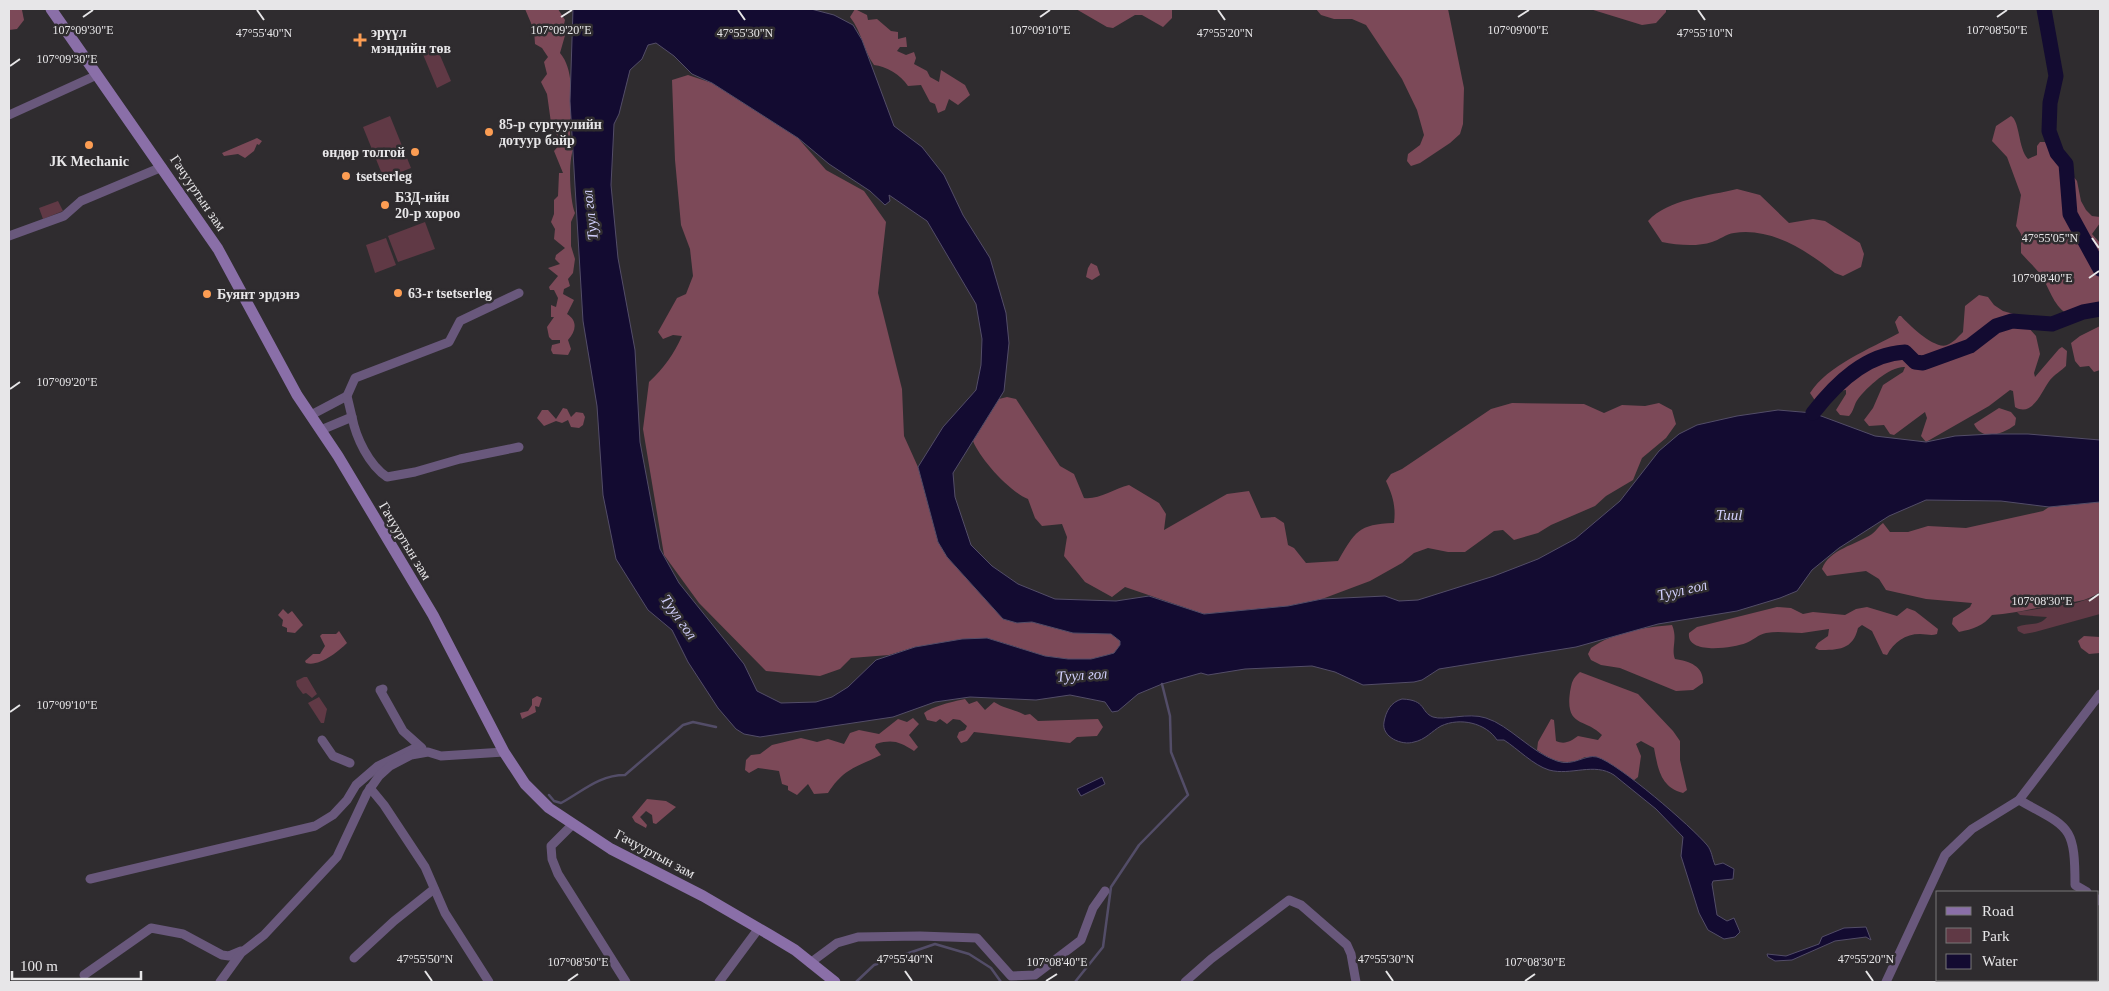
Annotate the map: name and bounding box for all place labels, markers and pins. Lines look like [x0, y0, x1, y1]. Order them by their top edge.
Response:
place label: эрүүл мэндийн төв [371, 25, 451, 56]
marker: эрүүл мэндийн төв [353, 33, 367, 47]
place label: 85-р сургуулийн дотуур байр [499, 117, 602, 148]
marker: 85-р сургуулийн дотуур байр [483, 126, 495, 138]
marker: JK Mechanic [83, 139, 95, 151]
place label: өндөр толгой [322, 145, 405, 160]
marker: өндөр толгой [409, 146, 421, 158]
place label: JK Mechanic [49, 154, 129, 169]
place label: tsetserleg [356, 169, 412, 184]
marker: tsetserleg [340, 170, 352, 182]
place label: БЗД-ийн 20-р хороо [395, 190, 460, 221]
marker: БЗД-ийн 20-р хороо [379, 199, 391, 211]
place label: 63-r tsetserleg [408, 286, 492, 301]
place label: Буянт эрдэнэ [217, 287, 300, 302]
marker: 63-r tsetserleg [392, 287, 404, 299]
marker: Буянт эрдэнэ [201, 288, 213, 300]

